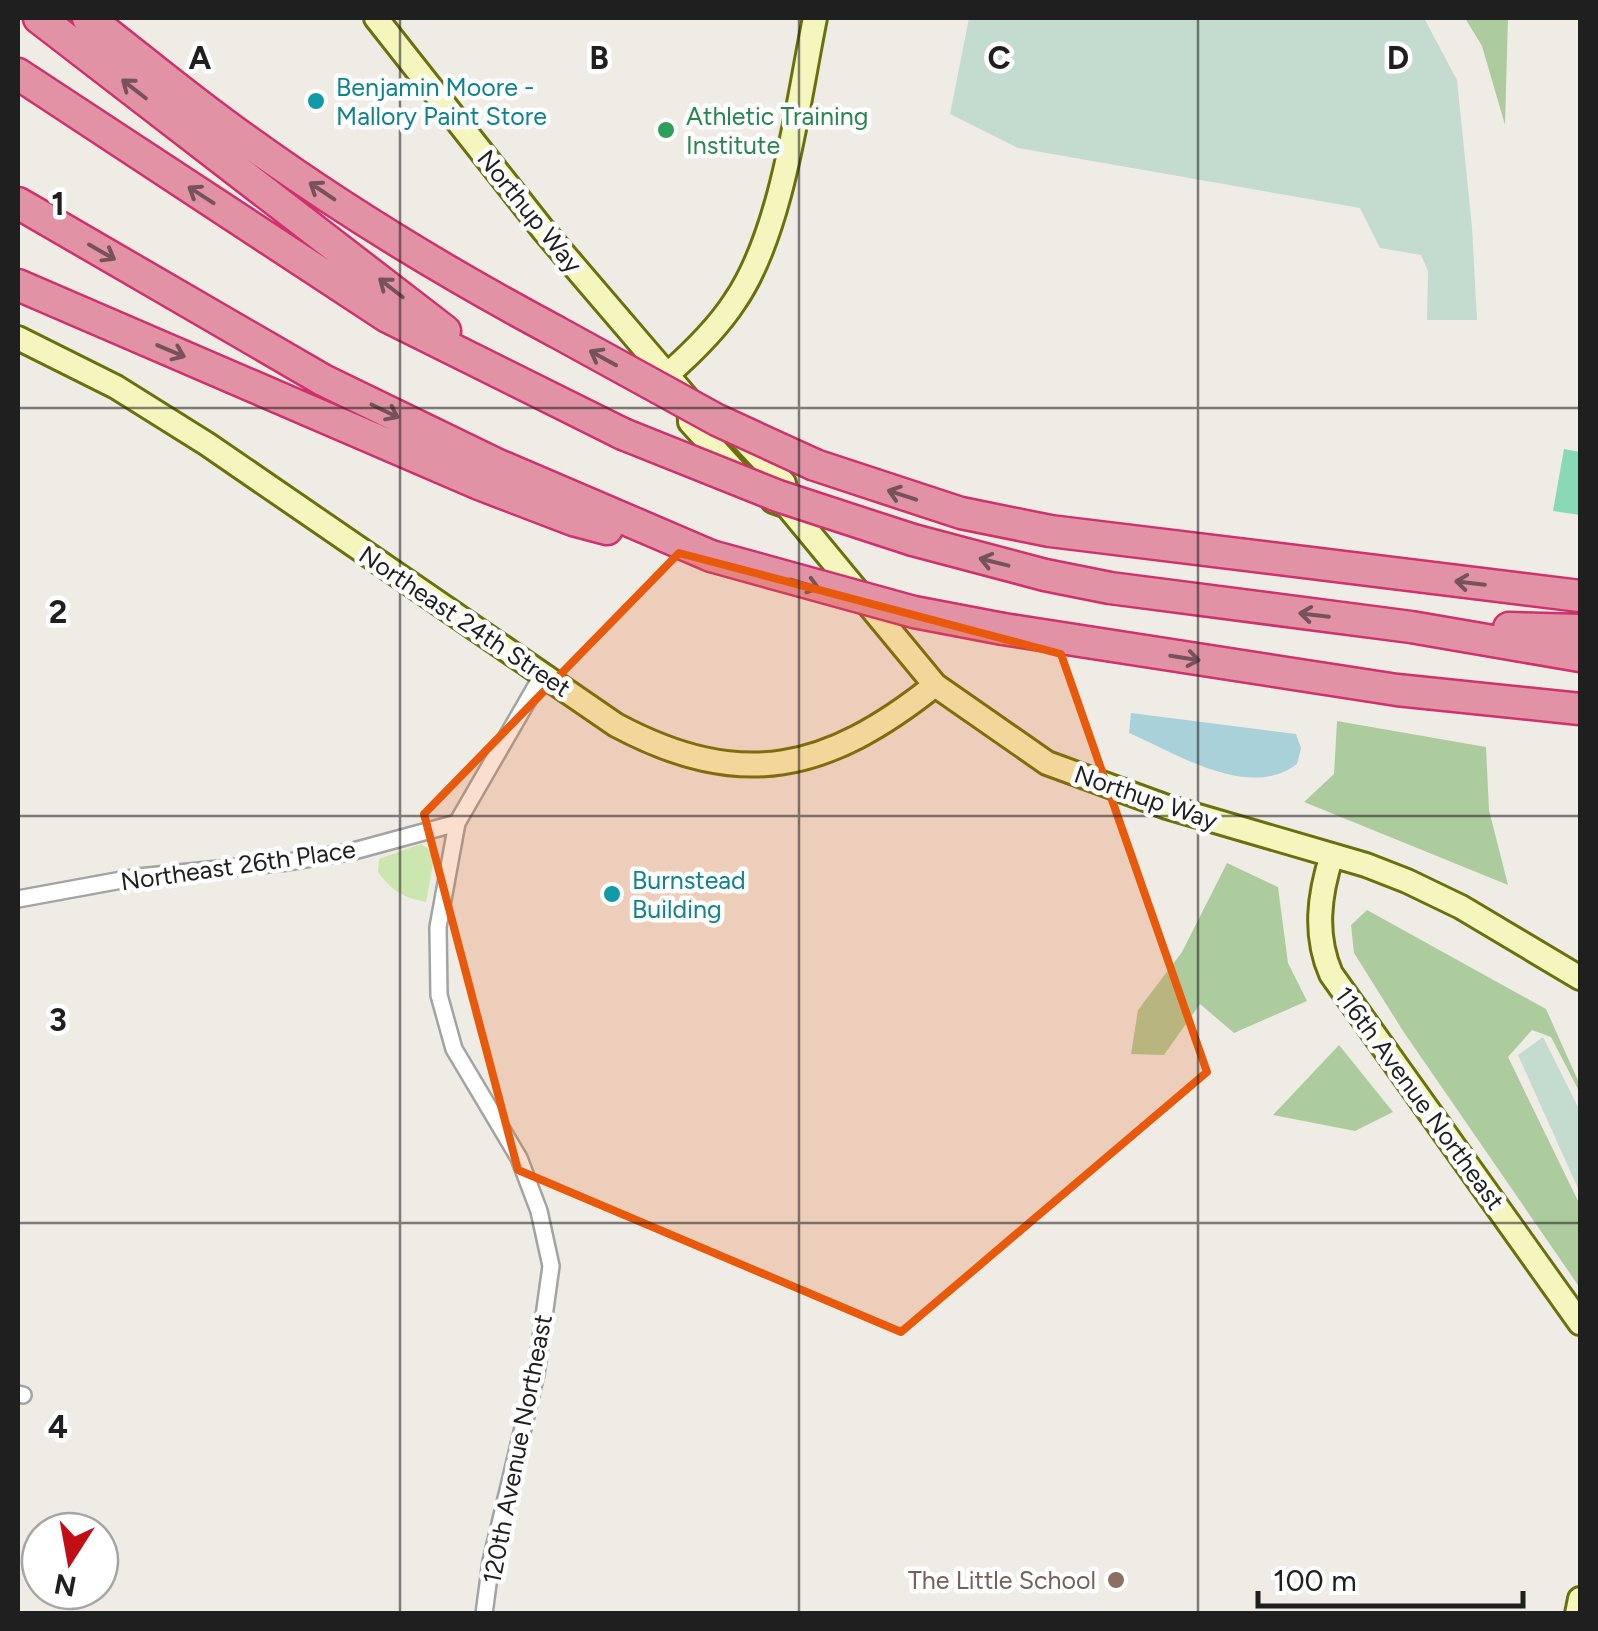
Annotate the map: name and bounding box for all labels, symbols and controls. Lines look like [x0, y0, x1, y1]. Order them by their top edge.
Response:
text: A [189, 39, 212, 77]
text: B [589, 39, 609, 77]
text: C [987, 39, 1011, 77]
text: D [1387, 39, 1409, 77]
place label: Benjamin Moore - Mallory Paint Store [336, 72, 547, 131]
one-way arrow [121, 78, 148, 99]
marker: Benjamin Moore - Mallory Paint Store [305, 90, 327, 112]
place label: Athletic Training Institute [686, 101, 868, 160]
marker: Athletic Training Institute [655, 119, 677, 141]
street label: Northup Way [471, 144, 589, 278]
one-way arrow [309, 180, 337, 201]
text: 1 [51, 185, 65, 223]
one-way arrow [188, 185, 216, 206]
one-way arrow [87, 242, 116, 262]
one-way arrow [378, 278, 404, 300]
one-way arrow [155, 343, 186, 361]
one-way arrow [589, 347, 619, 367]
one-way arrow [370, 402, 400, 421]
one-way arrow [887, 485, 918, 503]
street label: Northeast 24th Street [354, 539, 576, 703]
one-way arrow [979, 552, 1010, 571]
one-way arrow [1454, 573, 1487, 592]
one-way arrow [789, 576, 820, 594]
text: 2 [49, 593, 67, 631]
one-way arrow [1299, 605, 1331, 624]
one-way arrow [1168, 649, 1201, 668]
street label: Northup Way [1071, 759, 1221, 835]
street label: Northeast 26th Place [119, 834, 357, 896]
place label: Burnstead Building [632, 865, 746, 924]
marker: Burnstead Building [601, 883, 623, 905]
street label: 116th Avenue Northeast [1329, 981, 1511, 1215]
text: 3 [49, 1001, 67, 1039]
street label: 120th Avenue Northeast [476, 1312, 558, 1586]
text: 4 [48, 1408, 68, 1446]
north arrow [20, 1511, 120, 1611]
scale bar [1258, 1546, 1523, 1608]
text: 100 m [1273, 1562, 1357, 1599]
place label: The Little School [908, 1565, 1096, 1595]
text: N [51, 1567, 79, 1604]
marker: The Little School [1105, 1569, 1127, 1591]

